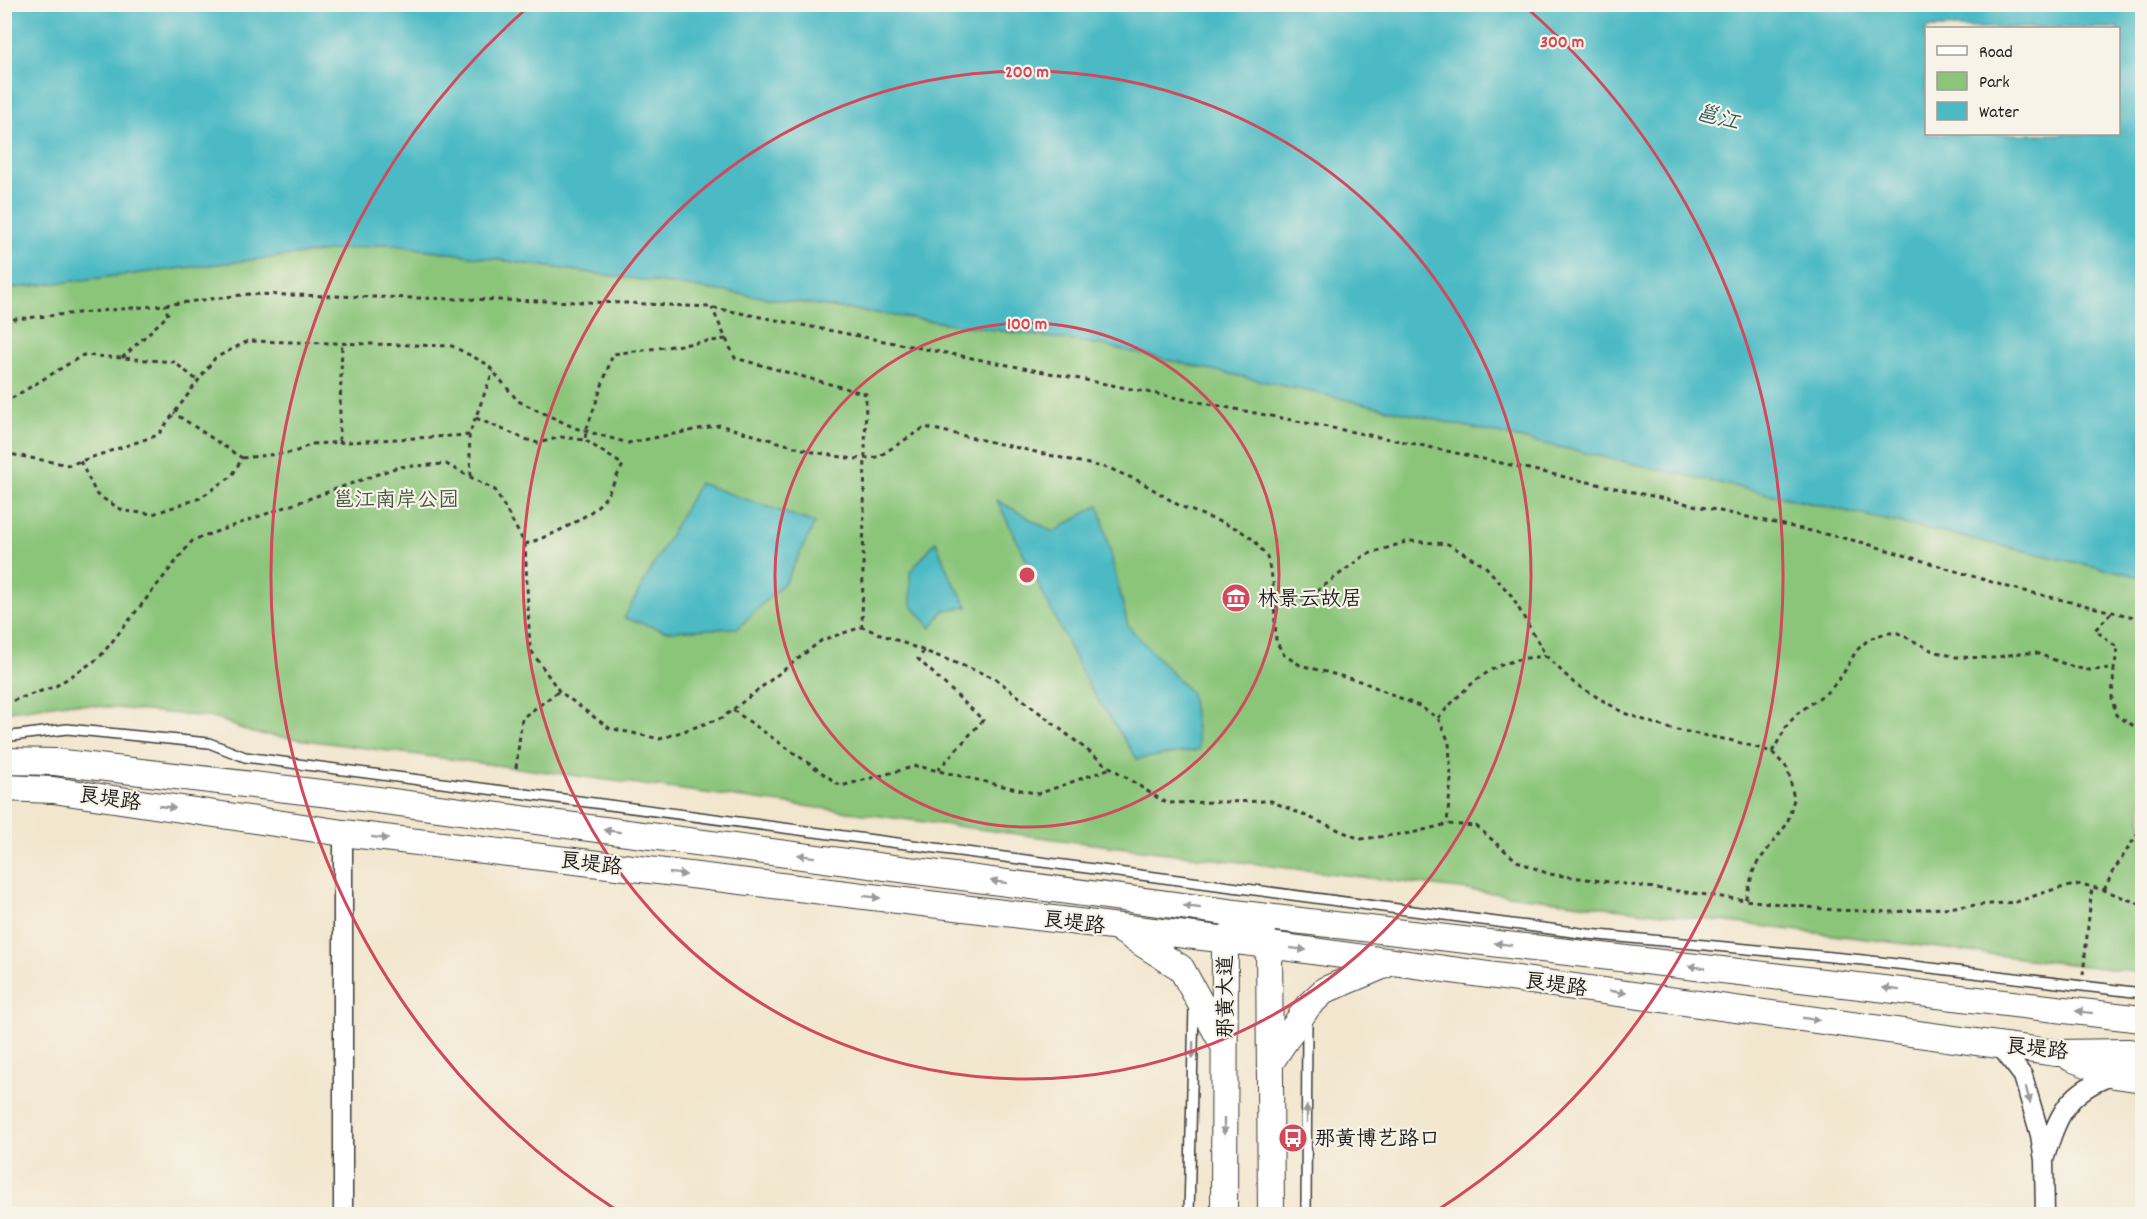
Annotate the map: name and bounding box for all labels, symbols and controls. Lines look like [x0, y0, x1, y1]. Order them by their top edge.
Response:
legend [1925, 27, 2120, 135]
text: 300 m [1540, 31, 1584, 56]
text: Road [1979, 41, 2013, 66]
text: 200 m [1005, 61, 1049, 86]
text: Park [1979, 71, 2010, 96]
water label: 邕江 [1692, 99, 1743, 140]
text: Water [1979, 101, 2019, 126]
text: 100 m [1007, 313, 1047, 338]
park label: 邕江南岸公园 [333, 487, 459, 517]
centre of rings [1017, 565, 1037, 585]
museum icon: 林景云故居 [1220, 582, 1252, 614]
place label: 林景云故居 [1257, 586, 1362, 616]
street label: 良堤路 [76, 782, 143, 820]
one-way arrow [157, 802, 176, 811]
one-way arrow [603, 826, 622, 835]
one-way arrow [371, 833, 390, 842]
street label: 良堤路 [558, 847, 624, 885]
one-way arrow [796, 851, 815, 861]
one-way arrow [669, 869, 688, 878]
one-way arrow [989, 877, 1008, 886]
one-way arrow [862, 892, 881, 902]
one-way arrow [1183, 902, 1202, 912]
street label: 良堤路 [1041, 906, 1107, 944]
one-way arrow [1494, 939, 1513, 949]
one-way arrow [1289, 944, 1308, 954]
street label: 那黄大道 [1213, 955, 1243, 1039]
one-way arrow [1687, 962, 1706, 971]
street label: 良堤路 [1522, 968, 1589, 1006]
one-way arrow [1881, 984, 1900, 994]
one-way arrow [1609, 988, 1628, 997]
one-way arrow [2075, 1007, 2094, 1016]
one-way arrow [1802, 1014, 1821, 1024]
street label: 良堤路 [2004, 1033, 2070, 1069]
one-way arrow [1188, 1040, 1198, 1059]
one-way arrow [2024, 1086, 2033, 1104]
one-way arrow [1302, 1105, 1312, 1124]
one-way arrow [1219, 1117, 1229, 1136]
bus stop icon: 那黄博艺路口 [1277, 1122, 1309, 1154]
place label: 那黄博艺路口 [1314, 1126, 1440, 1156]

